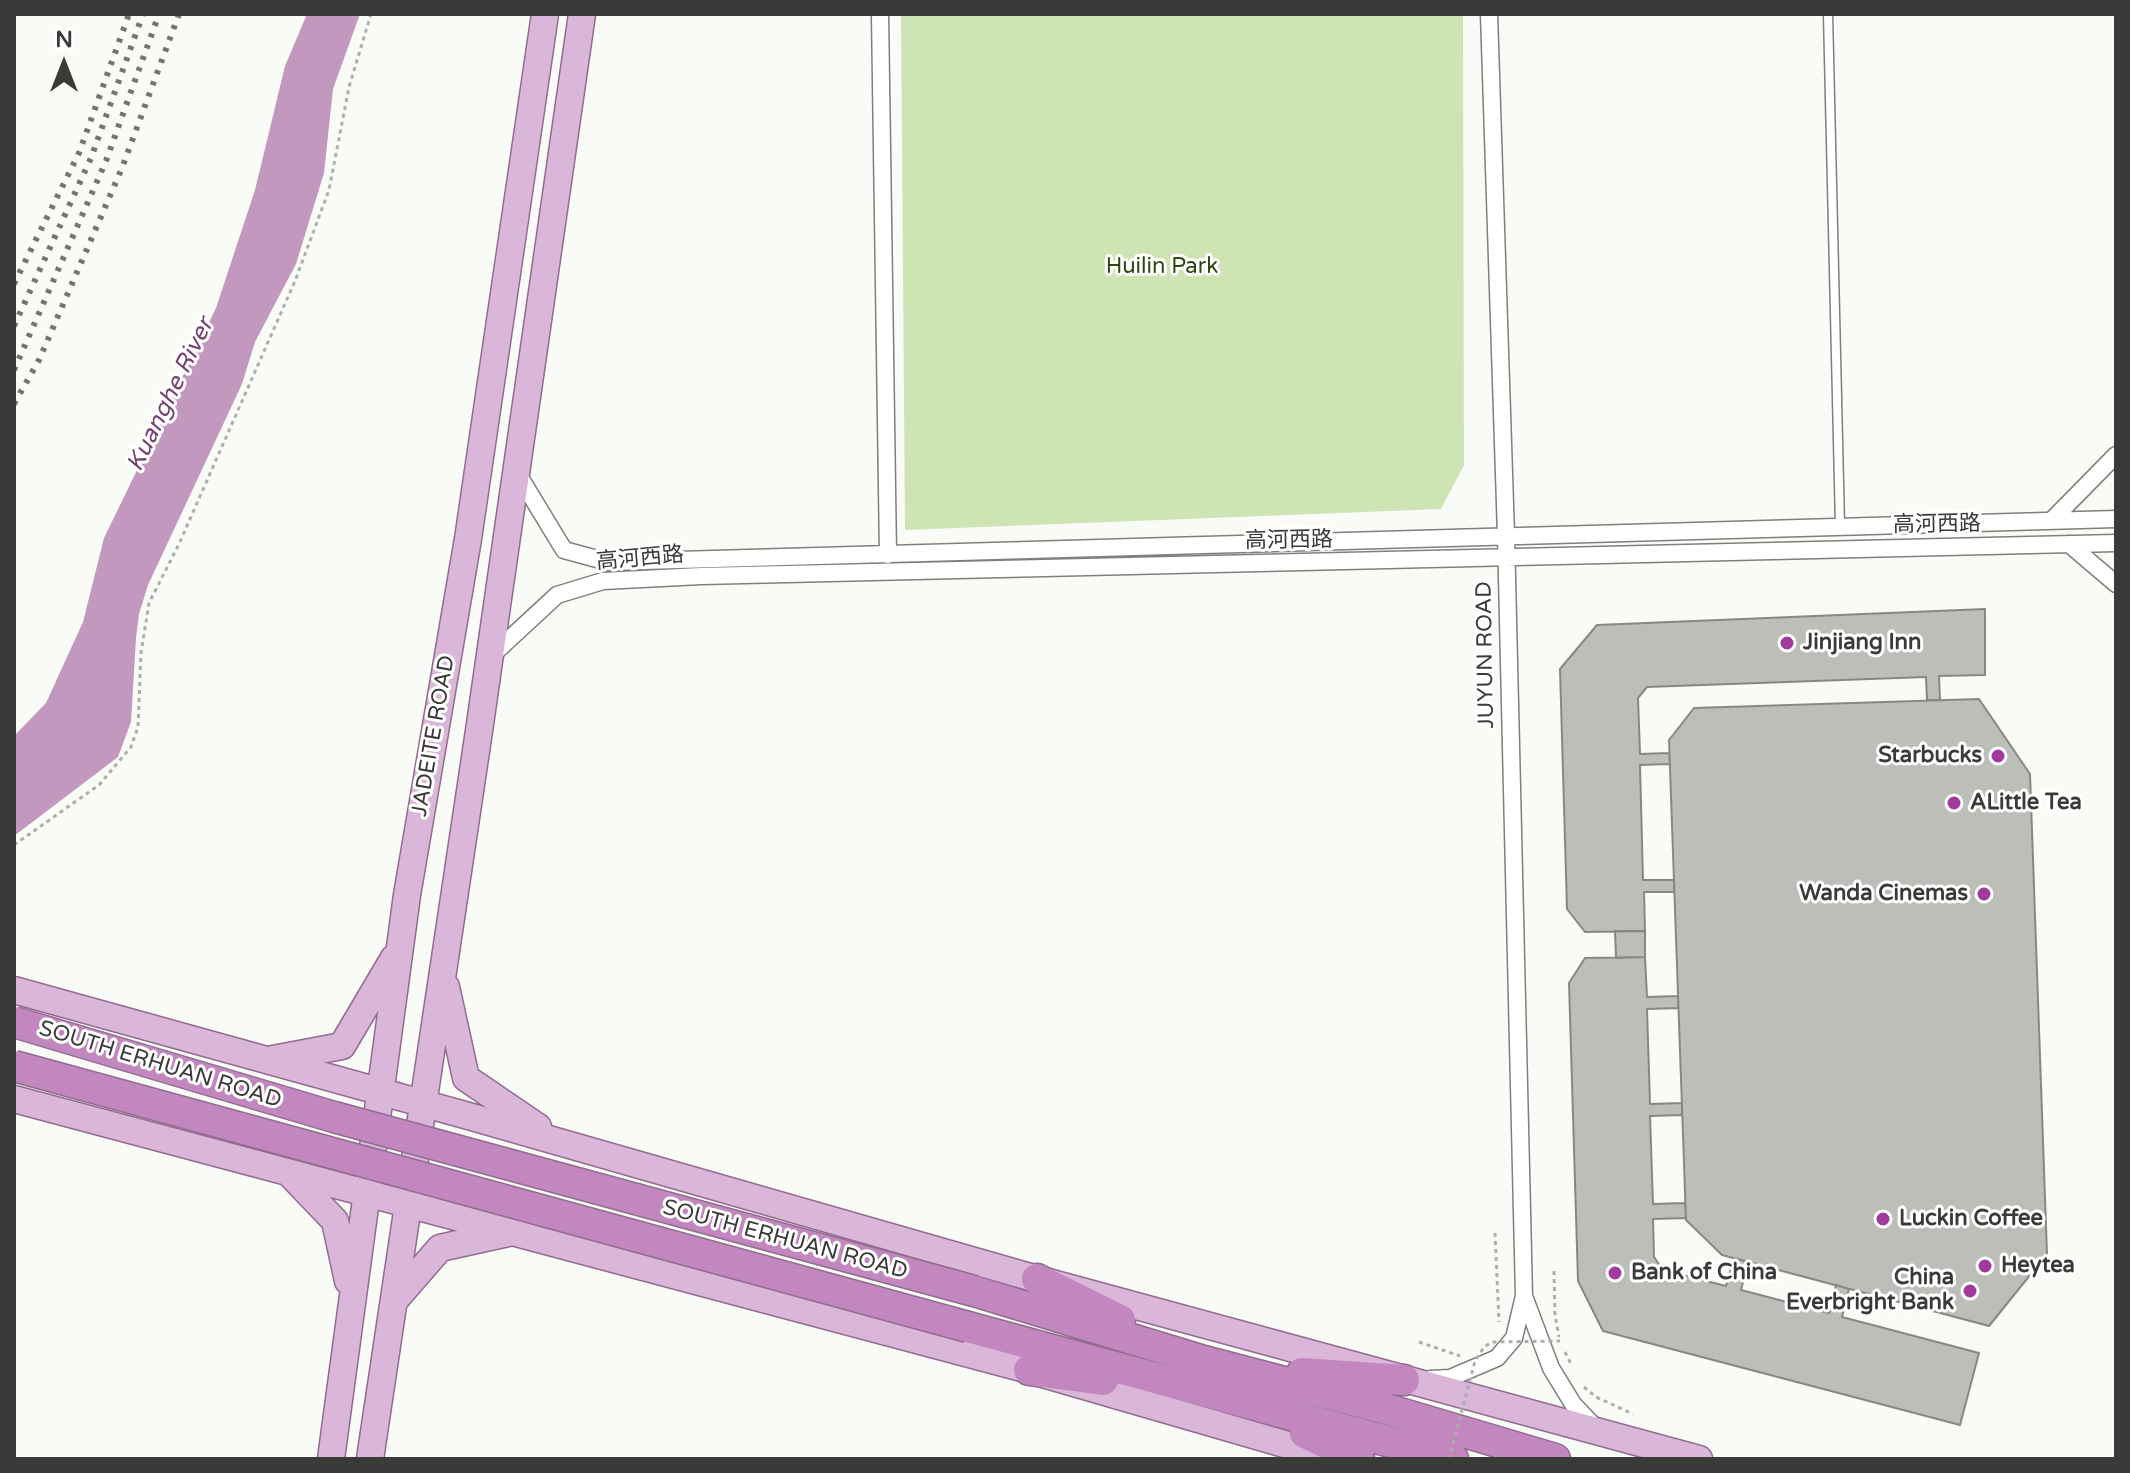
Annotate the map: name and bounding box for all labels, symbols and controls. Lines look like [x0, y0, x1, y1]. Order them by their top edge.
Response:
north arrow [24, 24, 104, 104]
text: N [55, 27, 73, 53]
park label: Huilin Park [1106, 254, 1218, 280]
water label: Kuanghe River [122, 314, 220, 476]
street label: 高河西路 [1893, 511, 1981, 539]
street label: 高河西路 [1245, 527, 1333, 555]
street label: 高河西路 [595, 542, 685, 576]
street label: JUYUN ROAD [1472, 581, 1500, 729]
place label: Jinjiang Inn [1803, 630, 1921, 656]
marker: Jinjiang Inn [1778, 634, 1796, 652]
street label: JADEITE ROAD [407, 654, 461, 818]
place label: Starbucks [1878, 743, 1982, 769]
marker: Starbucks [1989, 747, 2007, 765]
place label: ALittle Tea [1970, 790, 2082, 816]
marker: ALittle Tea [1945, 794, 1963, 812]
place label: Wanda Cinemas [1799, 881, 1968, 907]
marker: Wanda Cinemas [1975, 885, 1993, 903]
street label: SOUTH ERHUAN ROAD [36, 1015, 284, 1115]
street label: SOUTH ERHUAN ROAD [660, 1195, 910, 1285]
place label: Luckin Coffee [1899, 1206, 2043, 1232]
marker: Luckin Coffee [1874, 1210, 1892, 1228]
place label: Heytea [2001, 1253, 2075, 1279]
marker: Heytea [1976, 1257, 1994, 1275]
place label: Bank of China [1631, 1260, 1777, 1286]
marker: Bank of China [1606, 1264, 1624, 1282]
place label: China Everbright Bank [1786, 1265, 1954, 1316]
marker: China Everbright Bank [1961, 1282, 1979, 1300]

